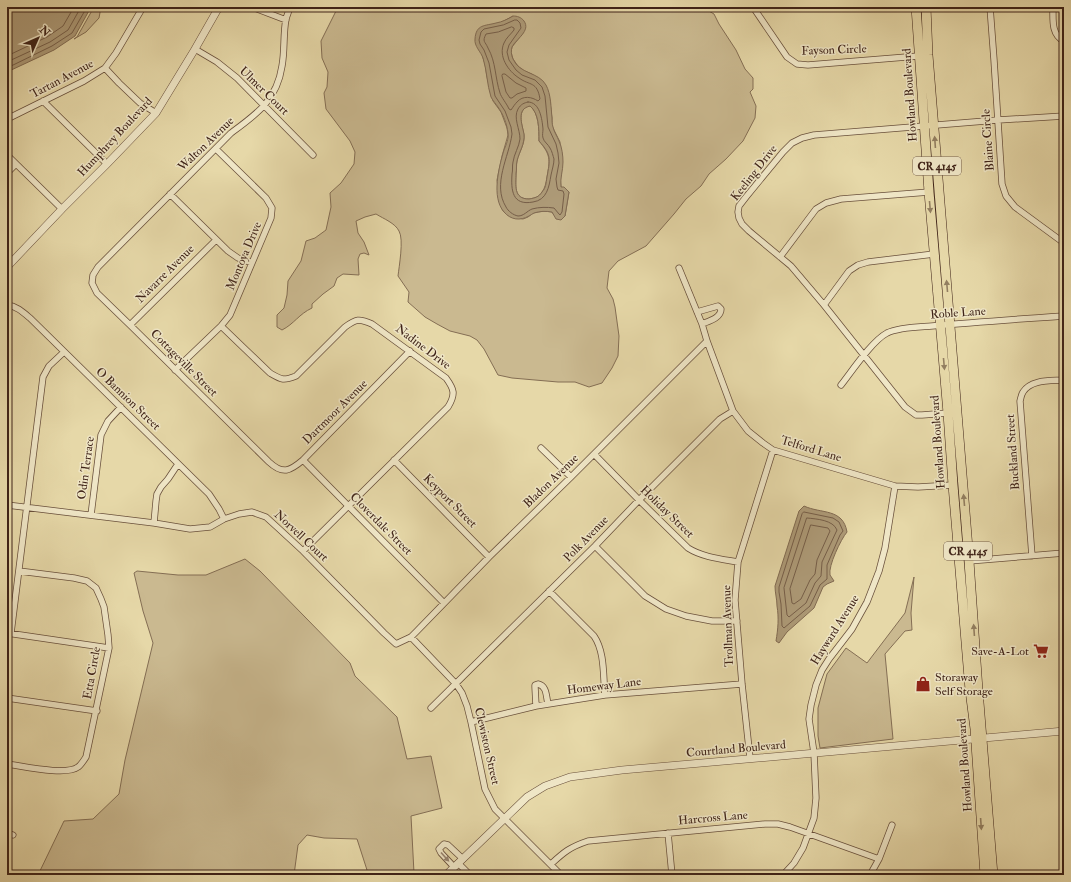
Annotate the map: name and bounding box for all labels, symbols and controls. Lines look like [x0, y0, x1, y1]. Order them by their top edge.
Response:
north arrow [18, 18, 58, 58]
text: N [36, 22, 54, 40]
street label: Fayson Circle [801, 41, 867, 59]
street label: Howland Boulevard [899, 48, 921, 142]
street label: Tartan Avenue [28, 56, 96, 102]
street label: Ulmer Court [236, 64, 292, 119]
street label: Humphrey Boulevard [74, 94, 156, 180]
street label: Blaine Circle [978, 109, 998, 171]
street label: Walton Avenue [174, 114, 237, 175]
one-way arrow [932, 136, 939, 149]
street label: Keeling Drive [728, 142, 780, 204]
road number: CR 4145 [913, 157, 961, 175]
one-way arrow [927, 201, 934, 213]
street label: Montoya Drive [223, 219, 265, 293]
street label: Navarre Avenue [133, 242, 197, 306]
one-way arrow [943, 280, 950, 292]
street label: Roble Lane [930, 304, 986, 322]
street label: Nadine Drive [392, 321, 454, 373]
street label: Cottageville Street [147, 326, 221, 400]
one-way arrow [940, 358, 947, 370]
street label: O Bannion Street [93, 364, 163, 434]
street label: Dartmoor Avenue [299, 376, 371, 448]
street label: Howland Boulevard [927, 395, 949, 489]
street label: Buckland Street [1003, 413, 1023, 491]
street label: Telford Lane [779, 433, 843, 465]
street label: Odin Terrace [74, 435, 98, 501]
street label: Bladon Avenue [520, 451, 582, 511]
street label: Keyport Street [420, 471, 480, 531]
street label: Holiday Street [637, 483, 697, 541]
street label: Cloverdale Street [347, 490, 415, 558]
one-way arrow [960, 494, 967, 506]
street label: Norvell Court [271, 507, 331, 565]
street label: Polk Avenue [560, 513, 612, 565]
road number: CR 4145 [944, 542, 992, 560]
street label: Trollman Avenue [719, 585, 737, 667]
street label: Hayward Avenue [807, 592, 863, 668]
one-way arrow [970, 624, 977, 636]
supermarket icon: Save-A-Lot [1032, 642, 1050, 660]
place label: Save-A-Lot [971, 644, 1029, 659]
street label: Etta Circle [80, 646, 104, 700]
place label: Storaway Self Storage [935, 670, 993, 699]
street label: Homeway Lane [566, 674, 642, 698]
shop icon: Storaway Self Storage [914, 675, 932, 693]
street label: Clewiston Street [471, 706, 503, 786]
street label: Howland Boulevard [954, 718, 976, 812]
street label: Courtland Boulevard [686, 737, 787, 761]
street label: Harcross Lane [678, 807, 748, 829]
one-way arrow [977, 818, 984, 830]
one-way arrow [440, 853, 449, 862]

